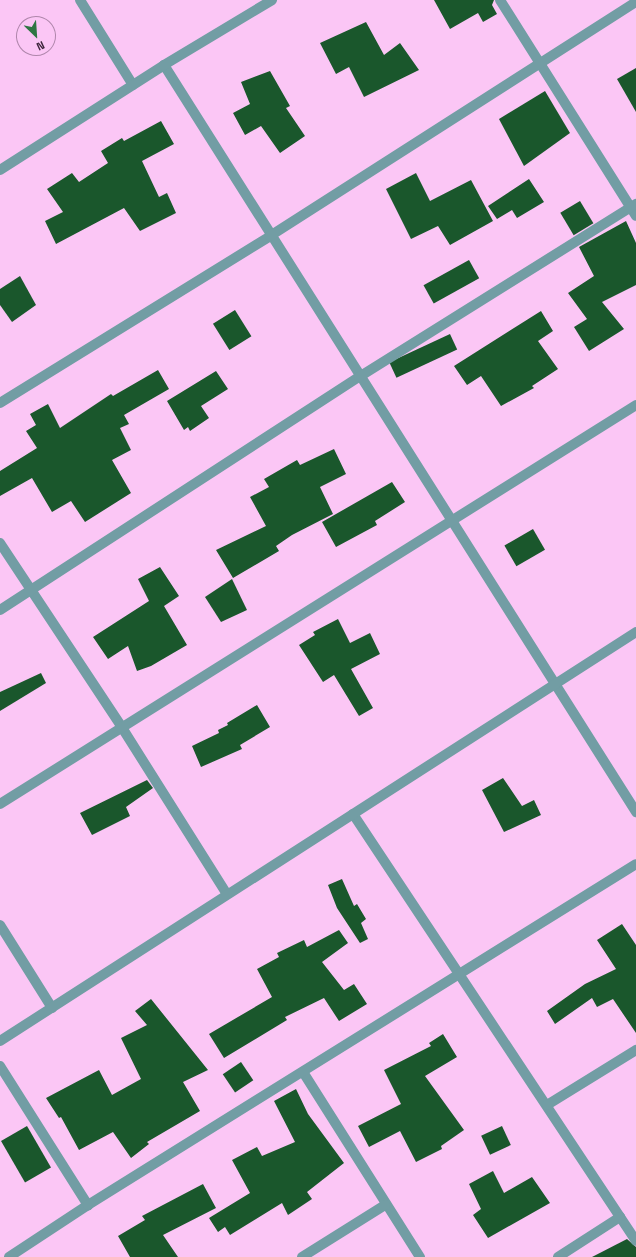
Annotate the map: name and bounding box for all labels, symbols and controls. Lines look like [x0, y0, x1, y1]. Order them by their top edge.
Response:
north arrow [16, 16, 56, 56]
text: N [34, 38, 47, 54]

